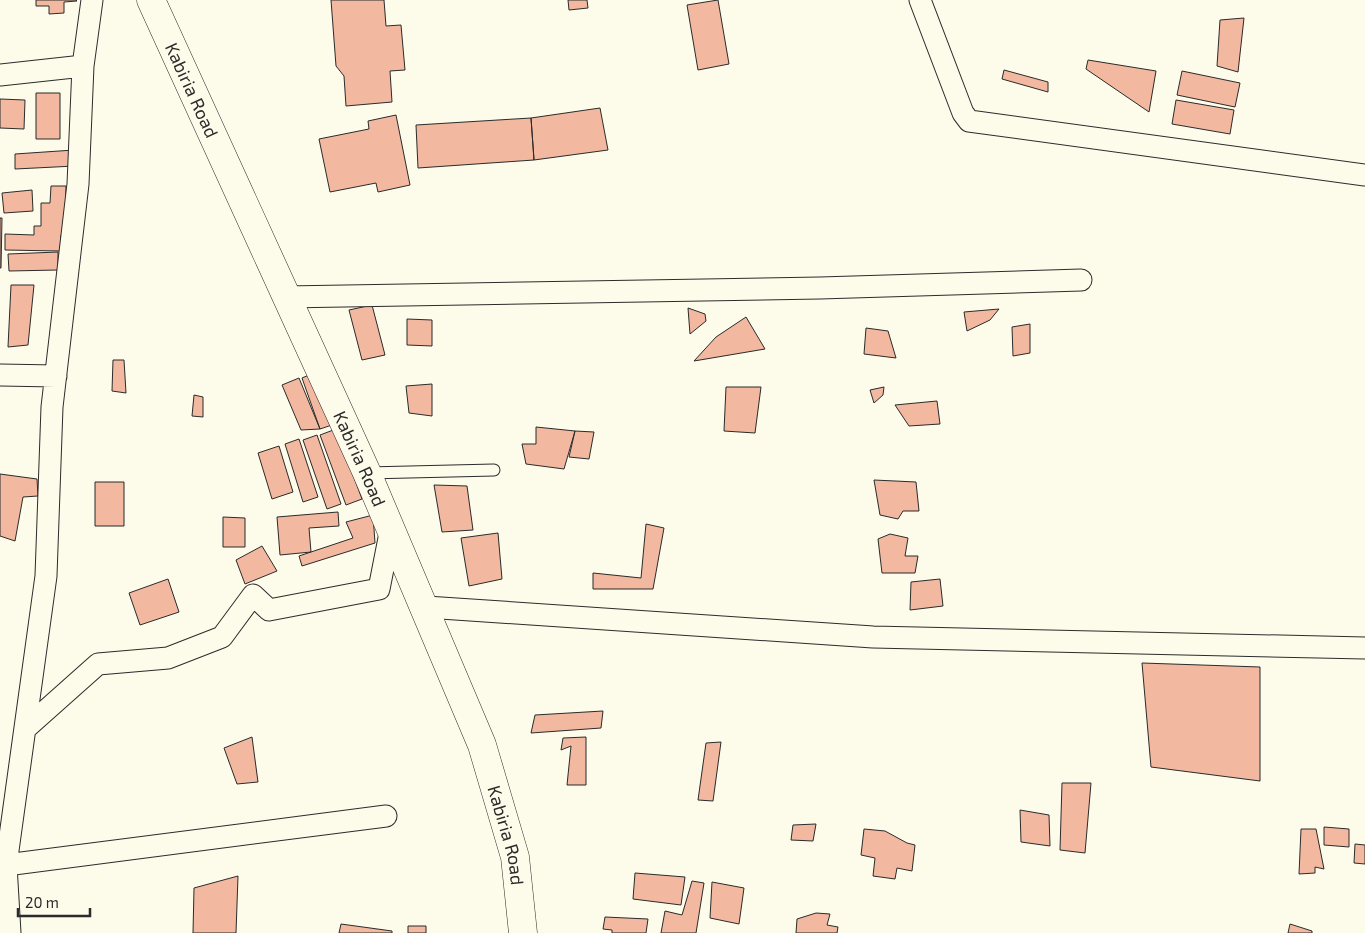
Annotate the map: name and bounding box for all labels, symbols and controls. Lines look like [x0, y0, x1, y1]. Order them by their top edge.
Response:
street label: Kabiria Road [161, 39, 223, 141]
street label: Kabiria Road [329, 407, 391, 510]
street label: Kabiria Road [483, 783, 529, 886]
scale bar [18, 886, 90, 918]
text: 20 m [25, 893, 59, 911]

